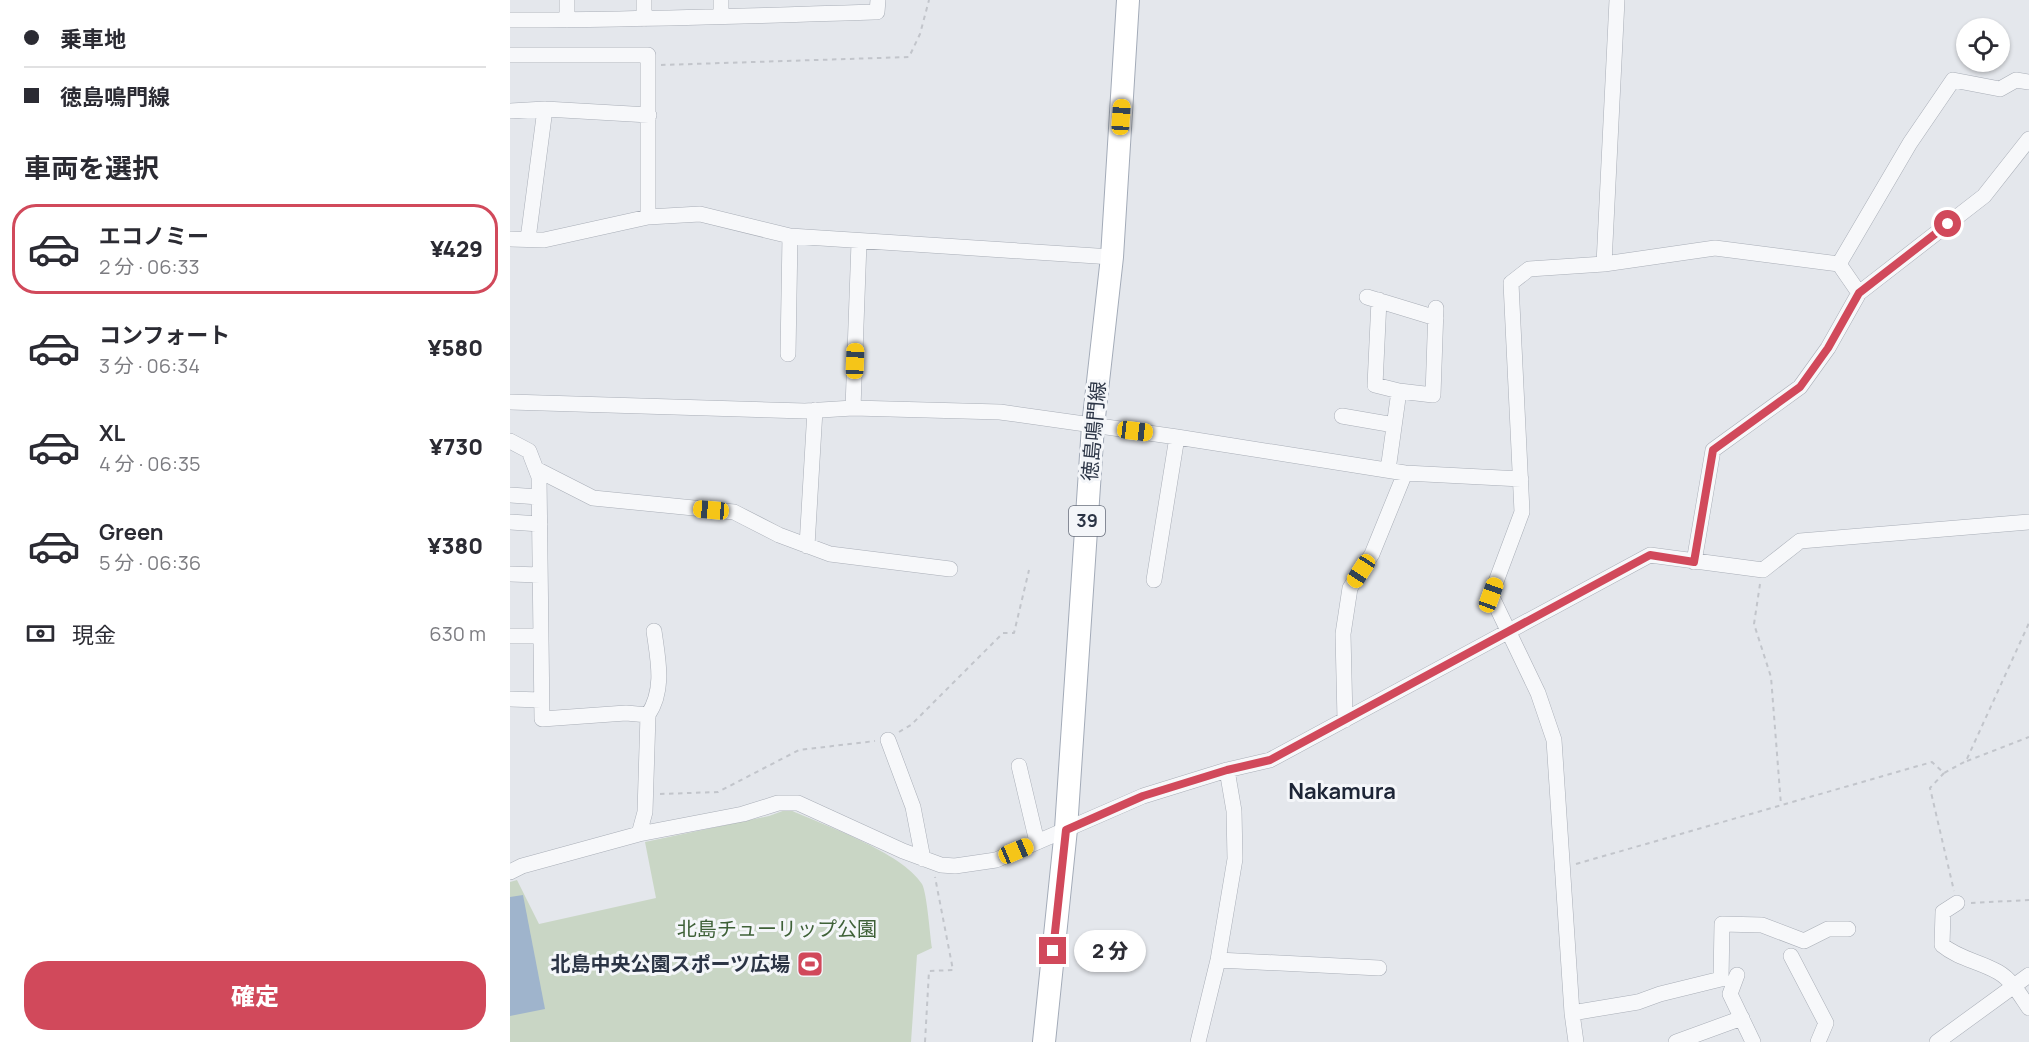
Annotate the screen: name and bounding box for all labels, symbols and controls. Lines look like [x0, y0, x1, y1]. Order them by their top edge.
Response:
map controls [1956, 18, 2010, 72]
button: locate [1956, 18, 2010, 72]
text: 乗車地 [60, 24, 126, 54]
text: 徳島鳴門線 [60, 82, 170, 112]
car [1111, 98, 1131, 136]
text: 車両を選択 [24, 149, 159, 186]
route start [1934, 210, 1961, 237]
text: エコノミー [99, 221, 209, 251]
icon: car [27, 222, 81, 276]
text: ¥429 [430, 234, 483, 264]
text: 2 分 · 06:33 [99, 253, 200, 280]
text: コンフォート [99, 320, 230, 350]
icon: car [27, 321, 81, 375]
text: ¥580 [428, 333, 483, 363]
car [845, 343, 865, 379]
text: 3 分 · 06:34 [99, 352, 200, 379]
street label: 徳島鳴門線 [1076, 380, 1111, 482]
text: XL [99, 418, 125, 448]
icon: car [27, 420, 81, 474]
car [1116, 420, 1154, 442]
text: ¥730 [429, 432, 483, 462]
text: 4 分 · 06:35 [99, 450, 201, 477]
car [692, 499, 730, 521]
road number: 39 [1069, 506, 1105, 536]
text: Green [99, 517, 164, 547]
icon: car [27, 519, 81, 573]
text: ¥380 [428, 531, 483, 561]
text: 5 分 · 06:36 [99, 549, 201, 576]
car [1344, 551, 1378, 591]
car [1476, 575, 1506, 615]
icon: cash [24, 617, 57, 650]
text: 現金 [72, 620, 116, 650]
text: 630 m [429, 620, 486, 647]
district label: Nakamura [1288, 776, 1396, 806]
car [996, 836, 1036, 866]
park label: 北島チューリップ公園 [677, 915, 877, 942]
callout: 2 分 [1074, 930, 1146, 972]
route end [1039, 937, 1066, 964]
text: 2 分 [1092, 937, 1128, 964]
sports icon: 北島中央公園スポーツ広場 [795, 949, 825, 979]
place label: 北島中央公園スポーツ広場 [550, 950, 790, 977]
button: 確定 [24, 961, 486, 1030]

